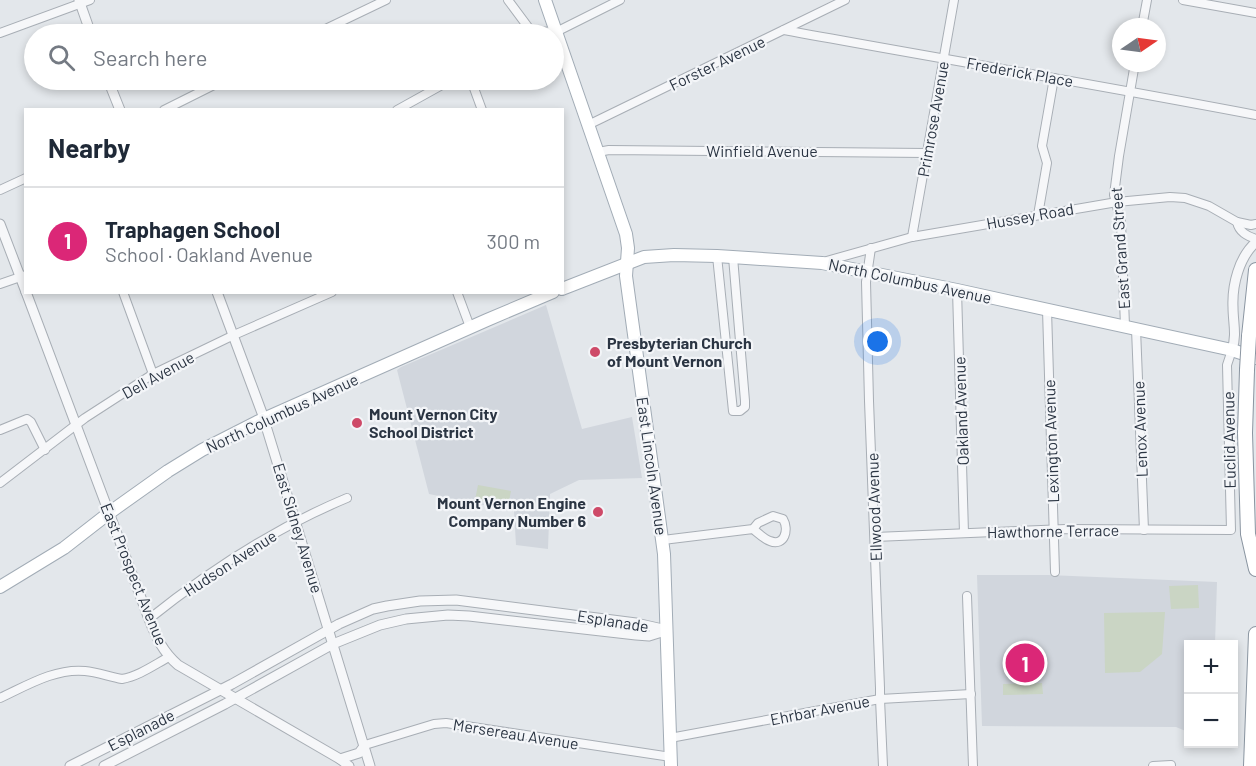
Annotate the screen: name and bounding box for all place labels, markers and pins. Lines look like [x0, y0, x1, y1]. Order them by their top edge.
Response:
place label: Presbyterian Church of Mount Vernon [607, 333, 752, 370]
marker: Presbyterian Church of Mount Vernon [588, 345, 602, 359]
place label: Mount Vernon City School District [369, 404, 497, 441]
marker: Mount Vernon City School District [350, 416, 364, 430]
place label: Mount Vernon Engine Company Number 6 [437, 493, 586, 530]
marker: Mount Vernon Engine Company Number 6 [591, 505, 605, 519]
pin: 1 [1006, 640, 1044, 686]

